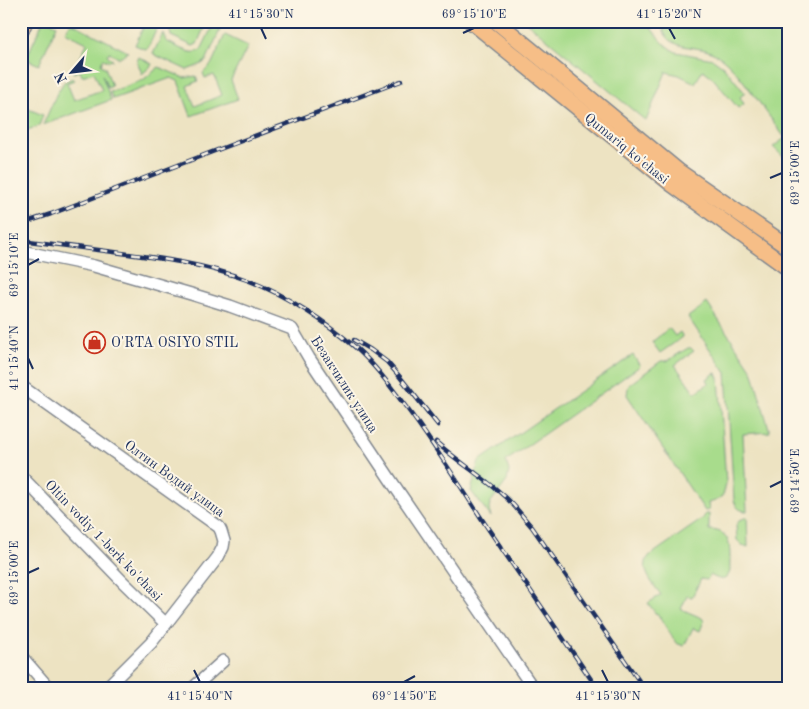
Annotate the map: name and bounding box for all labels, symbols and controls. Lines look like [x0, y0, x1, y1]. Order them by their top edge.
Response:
text: 41°15'30"N [228, 8, 294, 21]
text: 69°15'10"E [442, 8, 506, 21]
text: 41°15'20"N [636, 8, 702, 21]
north arrow [48, 48, 98, 98]
text: N [53, 69, 70, 86]
street label: Qumariq ko'chasi [582, 111, 671, 187]
text: 69°15'00"E [789, 141, 802, 205]
text: 69°15'10"E [8, 233, 21, 297]
text: 41°15'40"N [8, 325, 21, 391]
shop icon: O'RTA OSIYO STIL [83, 330, 107, 354]
street label: Безакчилик улица [308, 334, 381, 435]
place label: O'RTA OSIYO STIL [111, 336, 238, 350]
street label: Олтин Водий улица [122, 438, 227, 520]
text: 69°14'50"E [789, 449, 802, 513]
street label: Oltin vodiy 1-berk ko'chasi [42, 478, 165, 604]
text: 69°15'00"E [8, 541, 21, 605]
text: 41°15'40"N [167, 690, 233, 703]
text: 69°14'50"E [372, 690, 436, 703]
text: 41°15'30"N [575, 690, 641, 703]

